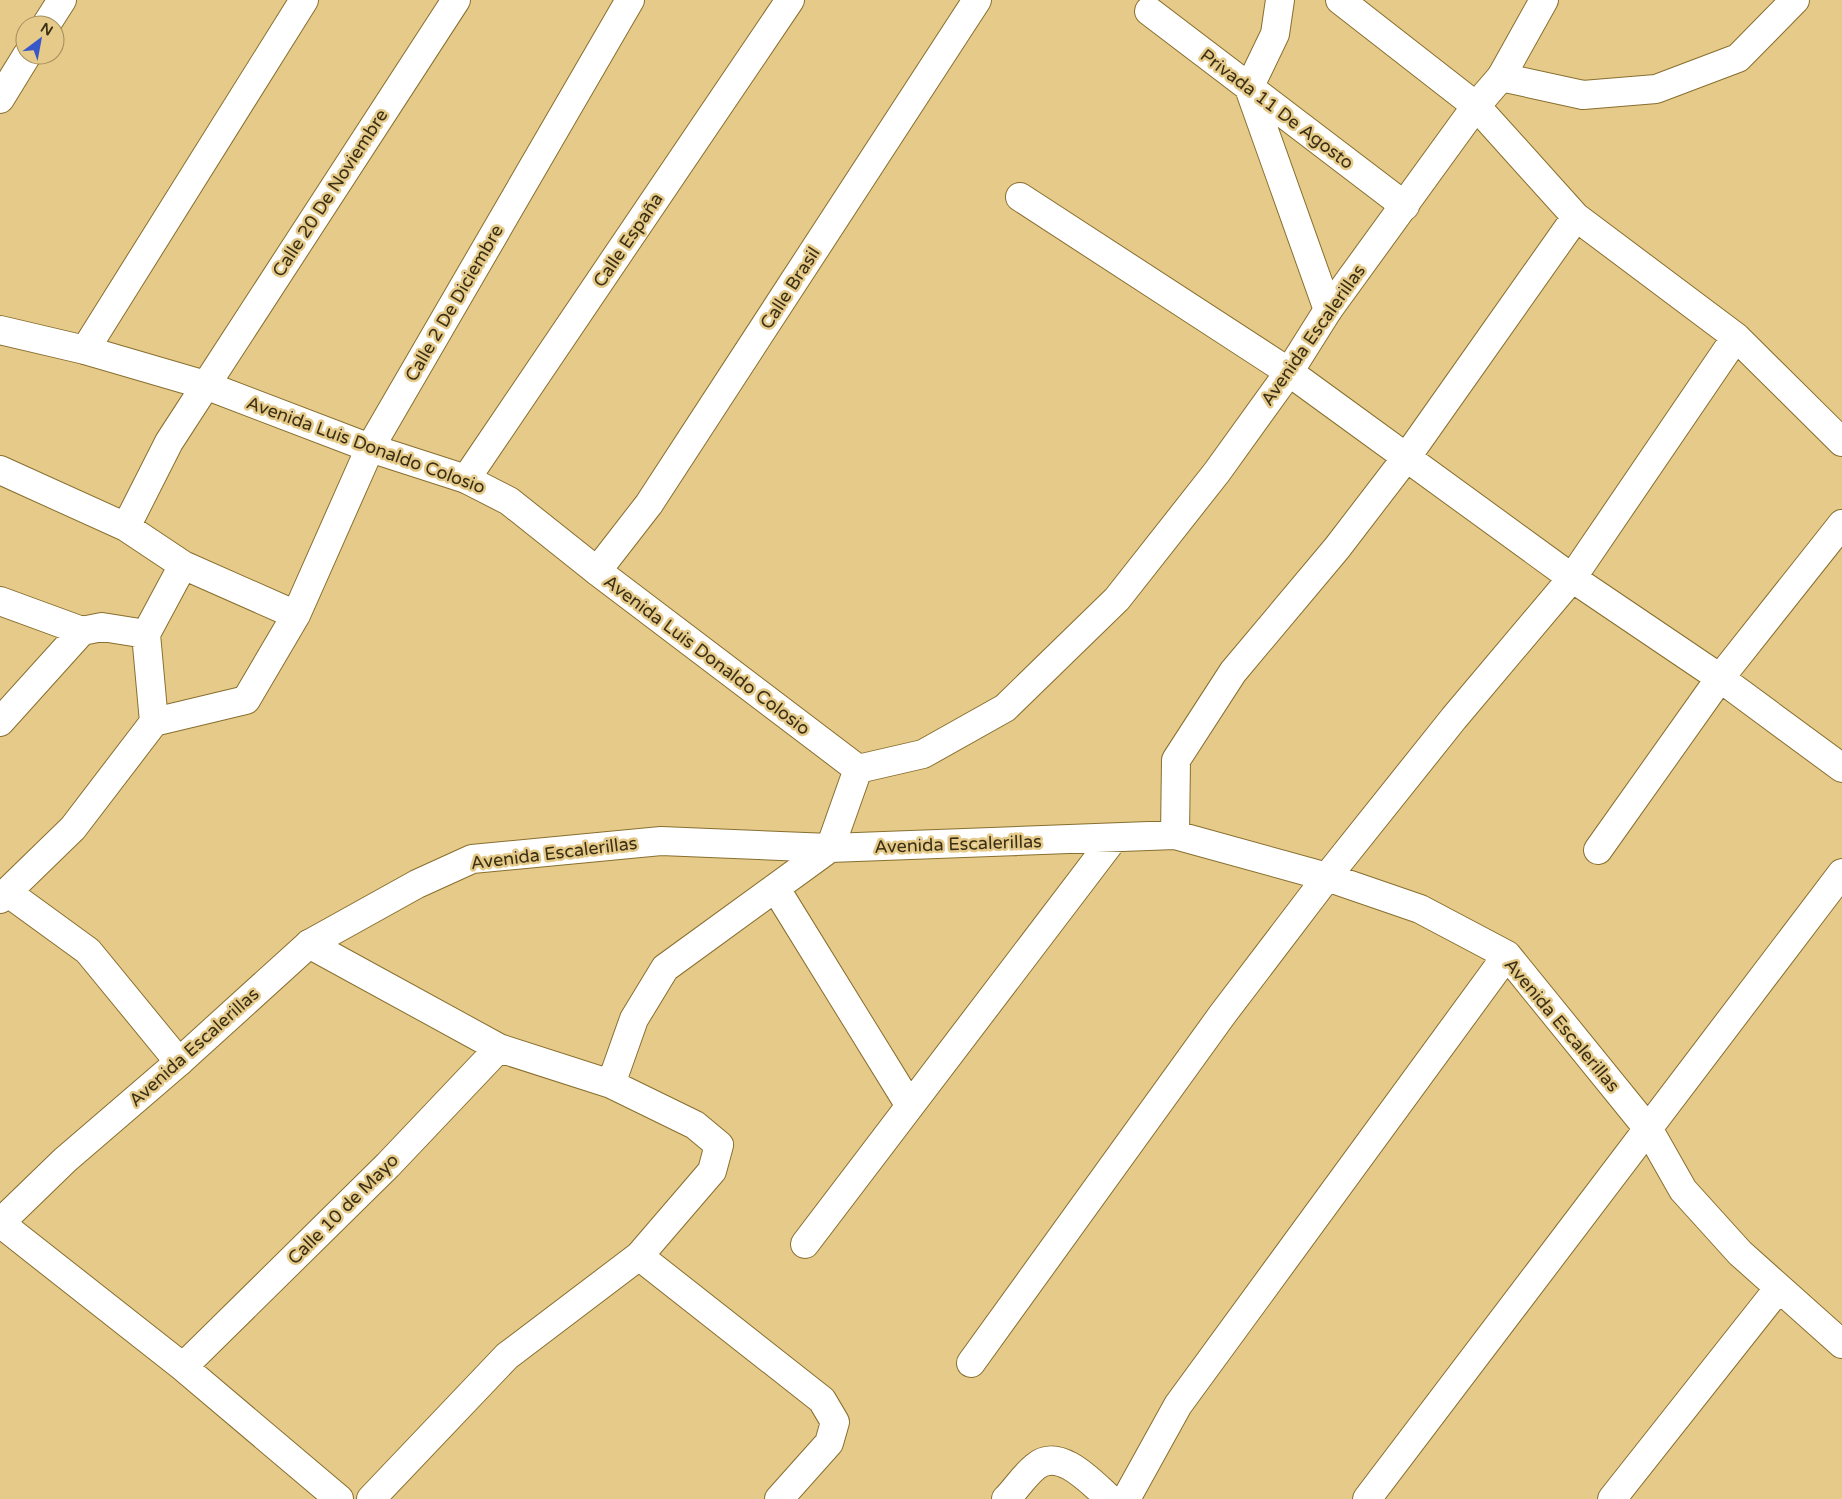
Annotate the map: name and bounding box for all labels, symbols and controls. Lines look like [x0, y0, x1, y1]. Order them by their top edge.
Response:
north arrow [15, 15, 65, 65]
text: N [37, 19, 56, 40]
street label: Privada 11 De Agosto [1196, 44, 1358, 174]
street label: Calle 20 De Noviembre [267, 105, 393, 281]
street label: Calle España [588, 189, 668, 291]
street label: Calle 2 De Diciembre [400, 221, 508, 385]
street label: Calle Brasil [755, 243, 825, 333]
street label: Avenida Escalerillas [1256, 260, 1370, 410]
street label: Avenida Luis Donaldo Colosio [244, 391, 488, 499]
street label: Avenida Luis Donaldo Colosio [600, 570, 814, 740]
street label: Avenida Escalerillas [874, 830, 1042, 858]
street label: Avenida Escalerillas [470, 832, 638, 874]
street label: Avenida Escalerillas [1500, 954, 1624, 1096]
street label: Avenida Escalerillas [124, 983, 264, 1111]
street label: Calle 10 de Mayo [283, 1149, 403, 1269]

